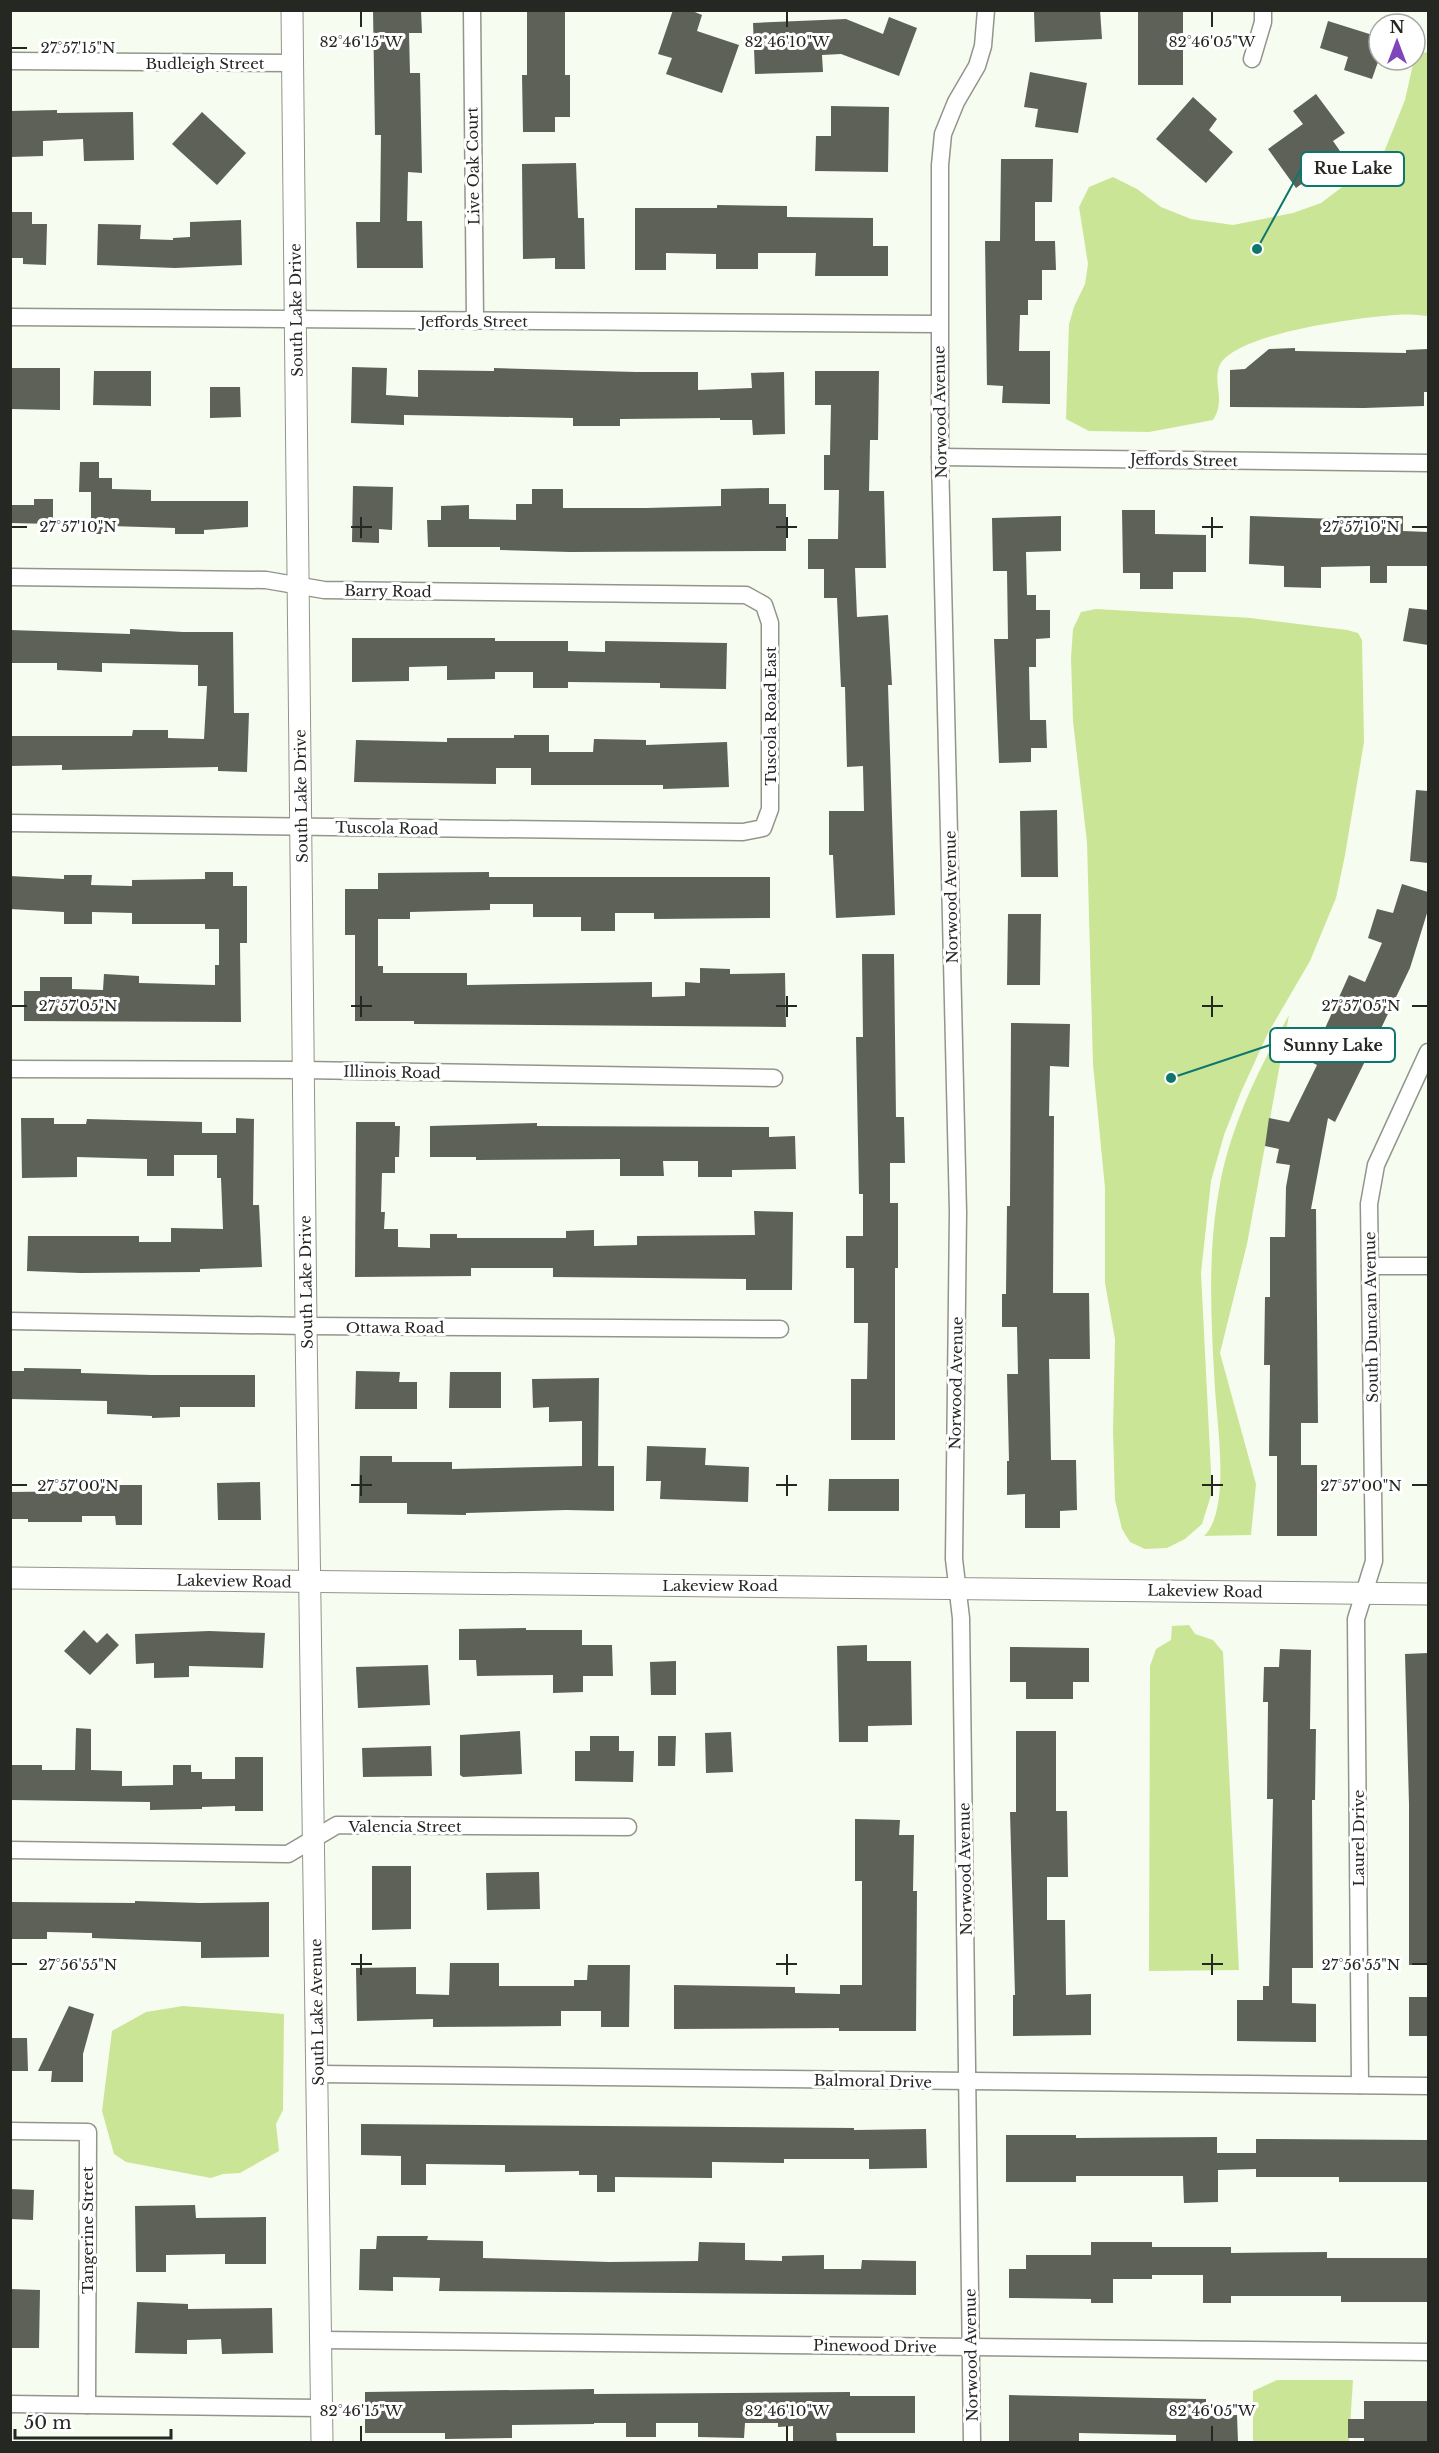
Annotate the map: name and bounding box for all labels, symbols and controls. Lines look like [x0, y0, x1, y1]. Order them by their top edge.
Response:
north arrow [1367, 12, 1427, 72]
text: N [1389, 17, 1405, 37]
text: 82°46'15"W [320, 32, 403, 51]
text: 82°46'10"W [744, 32, 830, 51]
text: 82°46'05"W [1168, 32, 1256, 51]
text: 27°57'15"N [40, 38, 116, 57]
street label: Budleigh Street [146, 54, 265, 73]
street label: Live Oak Court [462, 106, 484, 225]
callout: Rue Lake [1301, 152, 1404, 186]
text: Rue Lake [1314, 158, 1392, 178]
street label: South Lake Drive [285, 243, 307, 377]
street label: Jeffords Street [418, 312, 528, 331]
street label: Norwood Avenue [929, 345, 951, 479]
street label: Jeffords Street [1128, 450, 1239, 470]
text: 27°57'10"N [39, 517, 117, 536]
text: 27°57'10"N [1322, 517, 1400, 536]
street label: Barry Road [344, 581, 432, 601]
street label: Tuscola Road East [761, 646, 780, 786]
street label: South Lake Drive [290, 729, 312, 863]
street label: Tuscola Road [335, 818, 439, 838]
street label: Norwood Avenue [940, 830, 962, 964]
text: 27°57'05"N [38, 996, 118, 1015]
text: 27°57'05"N [1321, 996, 1401, 1015]
callout: Sunny Lake [1270, 1028, 1395, 1062]
text: Sunny Lake [1283, 1035, 1383, 1055]
street label: Illinois Road [343, 1062, 441, 1082]
street label: South Lake Drive [295, 1215, 317, 1349]
street label: South Duncan Avenue [1360, 1231, 1382, 1403]
street label: Norwood Avenue [945, 1316, 967, 1450]
street label: Ottawa Road [346, 1318, 444, 1337]
text: 27°57'00"N [37, 1476, 119, 1495]
text: 27°57'00"N [1320, 1476, 1402, 1495]
street label: Lakeview Road [176, 1570, 292, 1592]
street label: Lakeview Road [662, 1576, 778, 1595]
street label: Lakeview Road [1147, 1580, 1263, 1602]
street label: Laurel Drive [1349, 1790, 1368, 1886]
street label: Norwood Avenue [954, 1802, 976, 1936]
street label: Valencia Street [347, 1817, 462, 1836]
street label: South Lake Avenue [306, 1938, 328, 2086]
text: 27°56'55"N [39, 1955, 117, 1974]
text: 27°56'55"N [1322, 1955, 1400, 1974]
street label: Balmoral Drive [814, 2070, 932, 2092]
street label: Tangerine Street [78, 2166, 97, 2294]
street label: Norwood Avenue [960, 2288, 982, 2422]
street label: Pinewood Drive [813, 2335, 937, 2357]
text: 82°46'15"W [320, 2401, 403, 2420]
text: 82°46'10"W [744, 2401, 830, 2420]
text: 82°46'05"W [1168, 2401, 1256, 2420]
scale bar [15, 2402, 171, 2440]
text: 50 m [24, 2412, 72, 2434]

